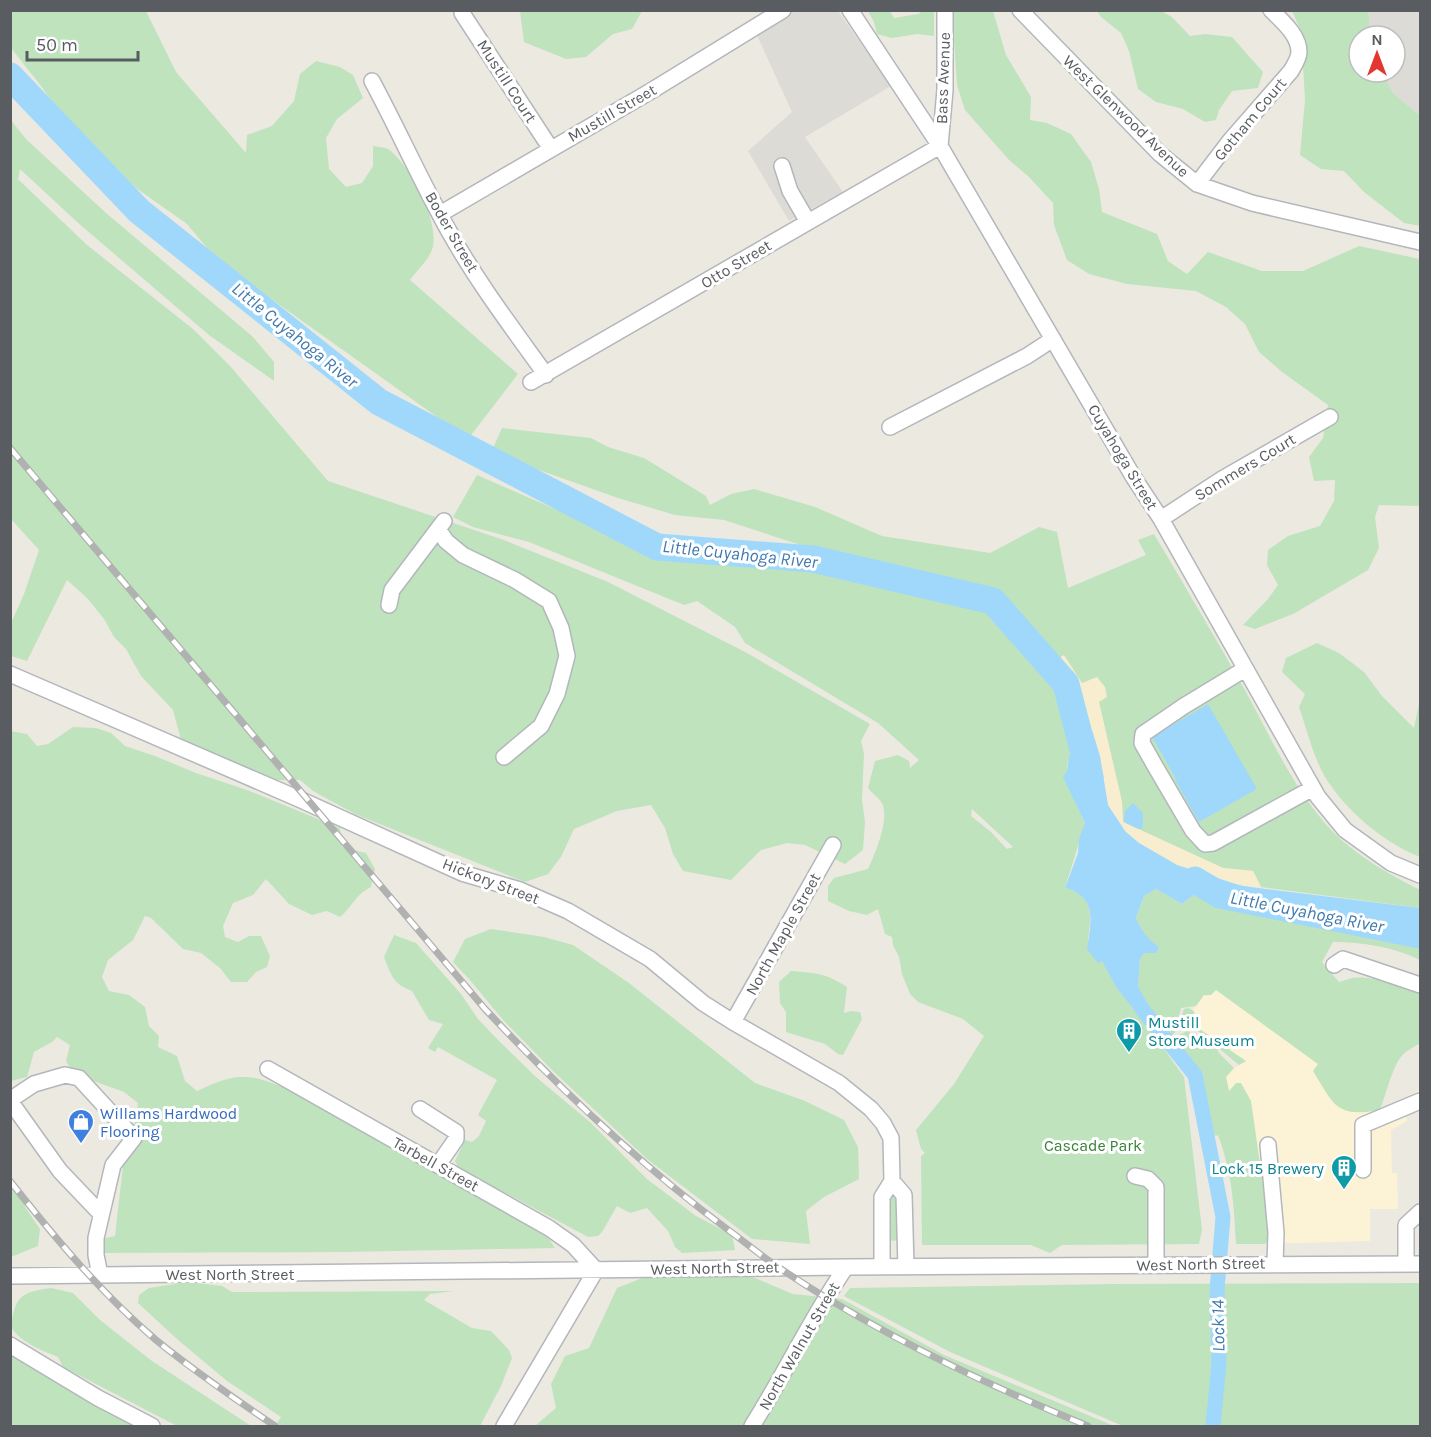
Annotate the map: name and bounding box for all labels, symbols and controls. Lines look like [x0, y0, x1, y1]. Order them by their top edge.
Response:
scale bar [27, 24, 138, 62]
north arrow [1347, 24, 1407, 84]
text: N [1371, 30, 1383, 49]
street label: Bass Avenue [932, 32, 954, 124]
text: 50 m [36, 34, 78, 56]
street label: Mustill Court [473, 36, 541, 126]
street label: West Glenwood Avenue [1059, 51, 1193, 181]
street label: Gotham Court [1210, 74, 1290, 164]
street label: Mustill Street [564, 80, 660, 146]
street label: Boder Street [421, 188, 483, 276]
street label: Otto Street [697, 236, 775, 292]
water label: Little Cuyahoga River [227, 277, 363, 393]
street label: Cuyahoga Street [1084, 401, 1162, 513]
street label: Sommers Court [1191, 429, 1299, 505]
water label: Little Cuyahoga River [661, 535, 820, 573]
street label: Hickory Street [440, 854, 542, 908]
street label: North Maple Street [741, 869, 825, 999]
water label: Little Cuyahoga River [1228, 886, 1387, 938]
place label: Mustill Store Museum [1148, 1013, 1255, 1050]
building icon: Mustill Store Museum [1114, 1016, 1144, 1054]
place label: Willams Hardwood Flooring [100, 1104, 237, 1141]
shop icon: Willams Hardwood Flooring [66, 1107, 96, 1145]
street label: Tarbell Street [390, 1133, 482, 1195]
park label: Cascade Park [1044, 1136, 1142, 1155]
building icon: Lock 15 Brewery [1329, 1153, 1359, 1191]
place label: Lock 15 Brewery [1212, 1159, 1325, 1178]
street label: West North Street [1136, 1253, 1266, 1275]
street label: West North Street [650, 1257, 780, 1279]
street label: West North Street [165, 1265, 295, 1284]
street label: North Walnut Street [754, 1278, 844, 1414]
water label: Lock 14 [1207, 1299, 1229, 1352]

